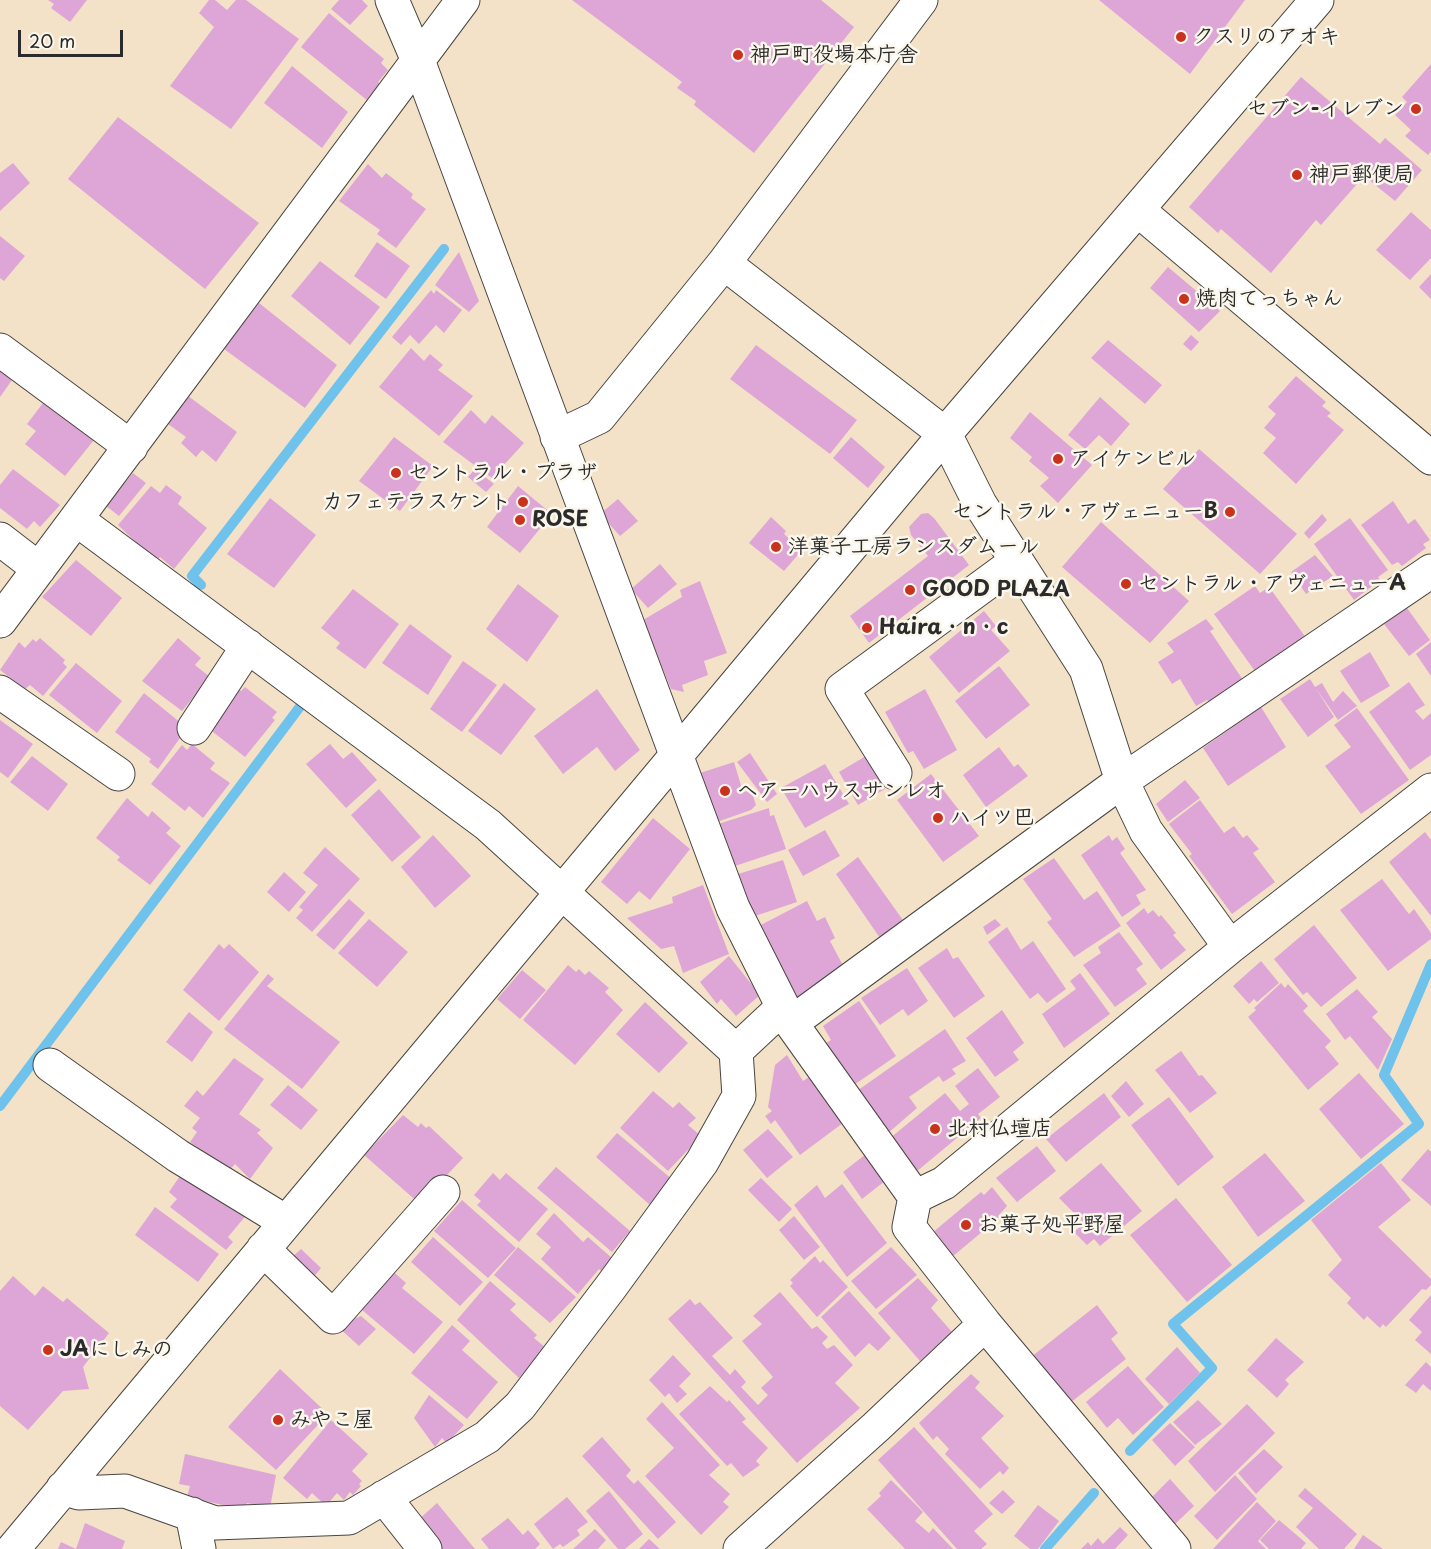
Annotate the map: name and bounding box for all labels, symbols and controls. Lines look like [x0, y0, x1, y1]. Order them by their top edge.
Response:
scale bar [21, 18, 126, 56]
place label: クスリのアオキ [1193, 24, 1340, 50]
text: 20 m [29, 27, 75, 54]
marker: クスリのアオキ [1174, 30, 1188, 44]
place label: 神戸町役場本庁舎 [750, 42, 918, 68]
marker: 神戸町役場本庁舎 [731, 48, 745, 62]
place label: セブン-イレブン [1247, 96, 1404, 122]
marker: セブン-イレブン [1409, 102, 1423, 116]
place label: 神戸郵便局 [1309, 162, 1414, 188]
marker: 神戸郵便局 [1290, 168, 1304, 182]
place label: 焼肉てっちゃん [1196, 286, 1343, 312]
marker: 焼肉てっちゃん [1177, 292, 1191, 306]
place label: アイケンビル [1070, 446, 1196, 472]
marker: アイケンビル [1051, 452, 1065, 466]
place label: セントラル・プラザ [408, 460, 597, 486]
marker: セントラル・プラザ [389, 466, 403, 480]
place label: カフェテラスケント [322, 489, 511, 515]
marker: カフェテラスケント [516, 495, 530, 509]
place label: セントラル・アヴェニューB [952, 499, 1218, 525]
marker: セントラル・アヴェニューB [1223, 505, 1237, 519]
place label: ROSE [532, 507, 589, 533]
marker: ROSE [513, 513, 527, 527]
place label: 洋菓子工房ランスダムール [788, 534, 1040, 560]
marker: 洋菓子工房ランスダムール [769, 540, 783, 554]
place label: セントラル・アヴェニューA [1138, 571, 1406, 597]
place label: GOOD PLAZA [922, 577, 1070, 603]
marker: セントラル・アヴェニューA [1119, 577, 1133, 591]
marker: GOOD PLAZA [903, 583, 917, 597]
place label: Haira・n・c [879, 615, 1008, 641]
marker: Haira・n・c [860, 621, 874, 635]
place label: ヘアーハウスサンレオ [737, 778, 946, 804]
marker: ヘアーハウスサンレオ [718, 784, 732, 798]
place label: ハイツ巴 [950, 805, 1034, 831]
marker: ハイツ巴 [931, 811, 945, 825]
place label: 北村仏壇店 [947, 1116, 1052, 1142]
marker: 北村仏壇店 [928, 1122, 942, 1136]
place label: お菓子処平野屋 [978, 1212, 1125, 1238]
marker: お菓子処平野屋 [959, 1218, 973, 1232]
place label: JAにしみの [60, 1337, 173, 1363]
marker: JAにしみの [41, 1343, 55, 1357]
place label: みやこ屋 [290, 1407, 374, 1433]
marker: みやこ屋 [271, 1413, 285, 1427]

